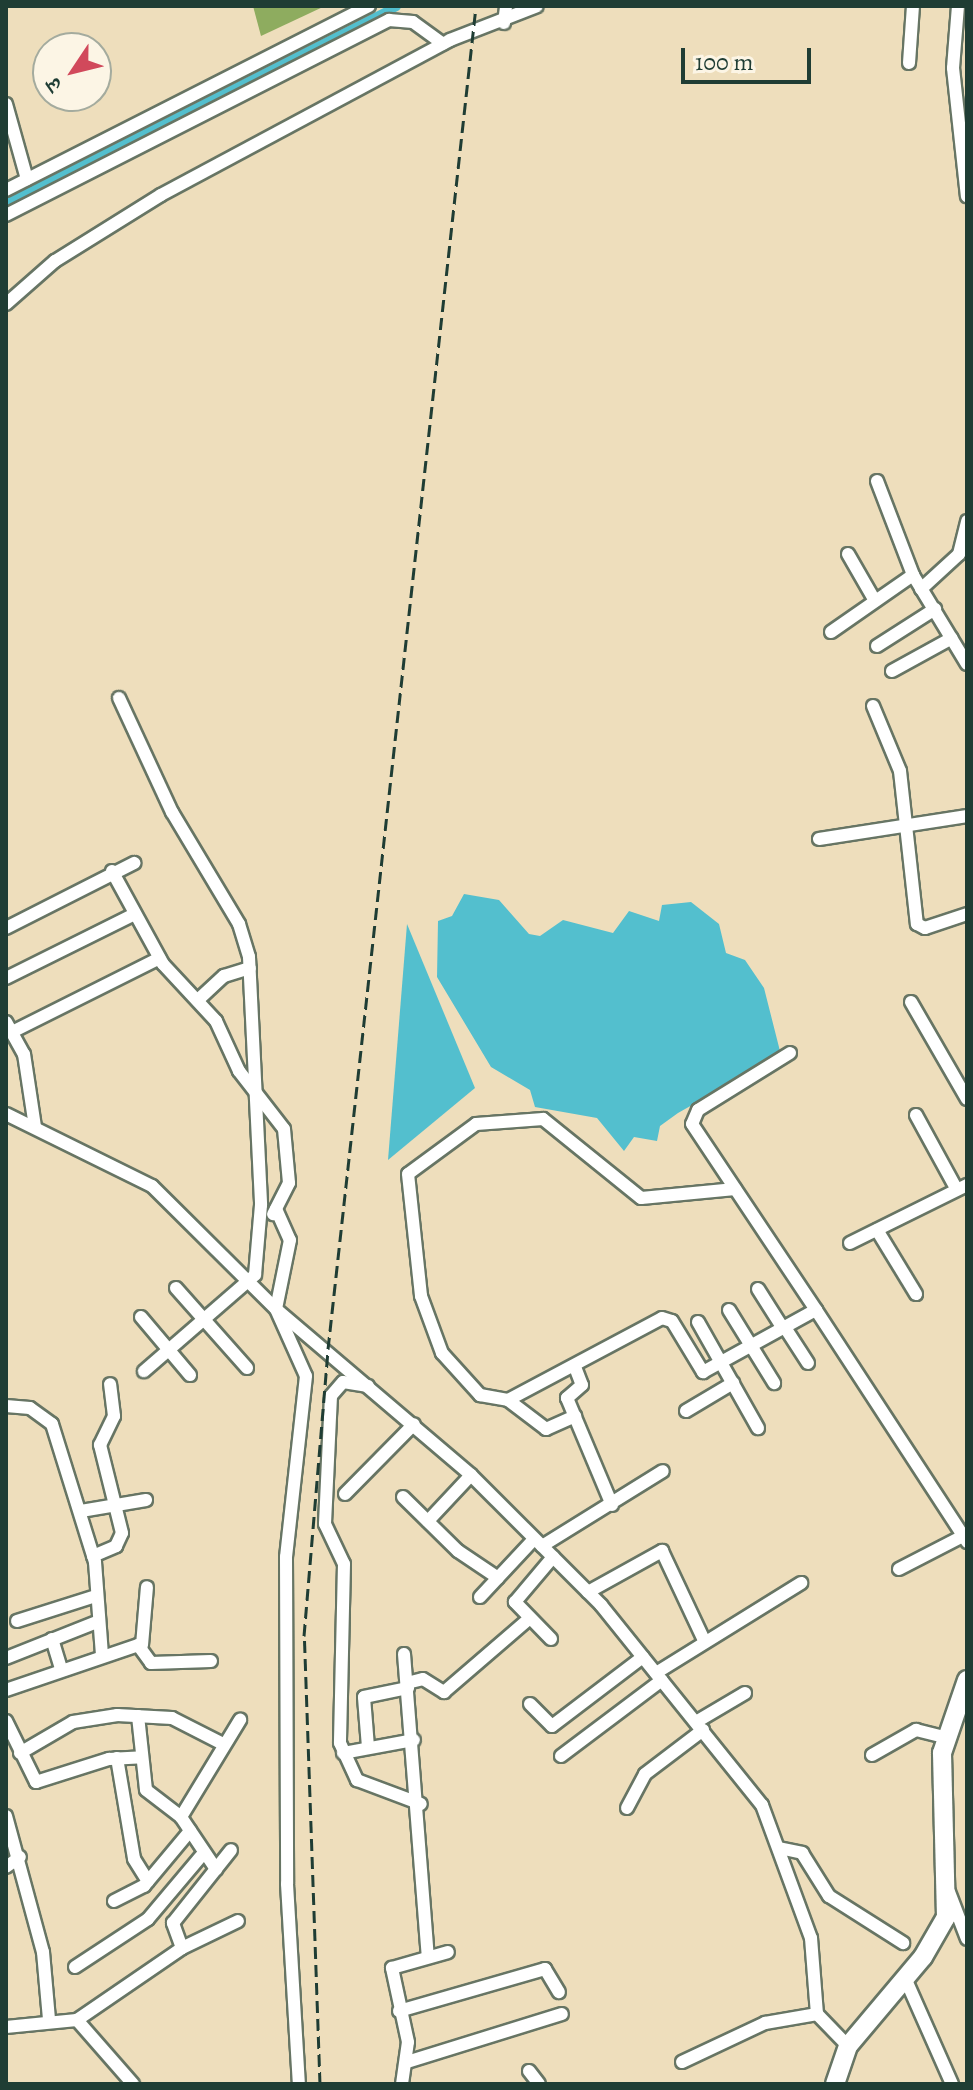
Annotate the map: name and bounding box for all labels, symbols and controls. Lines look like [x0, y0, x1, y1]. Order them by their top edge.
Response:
north arrow [32, 32, 112, 112]
scale bar [685, 32, 815, 82]
text: 100 m [695, 46, 754, 78]
text: उ [38, 71, 69, 98]

